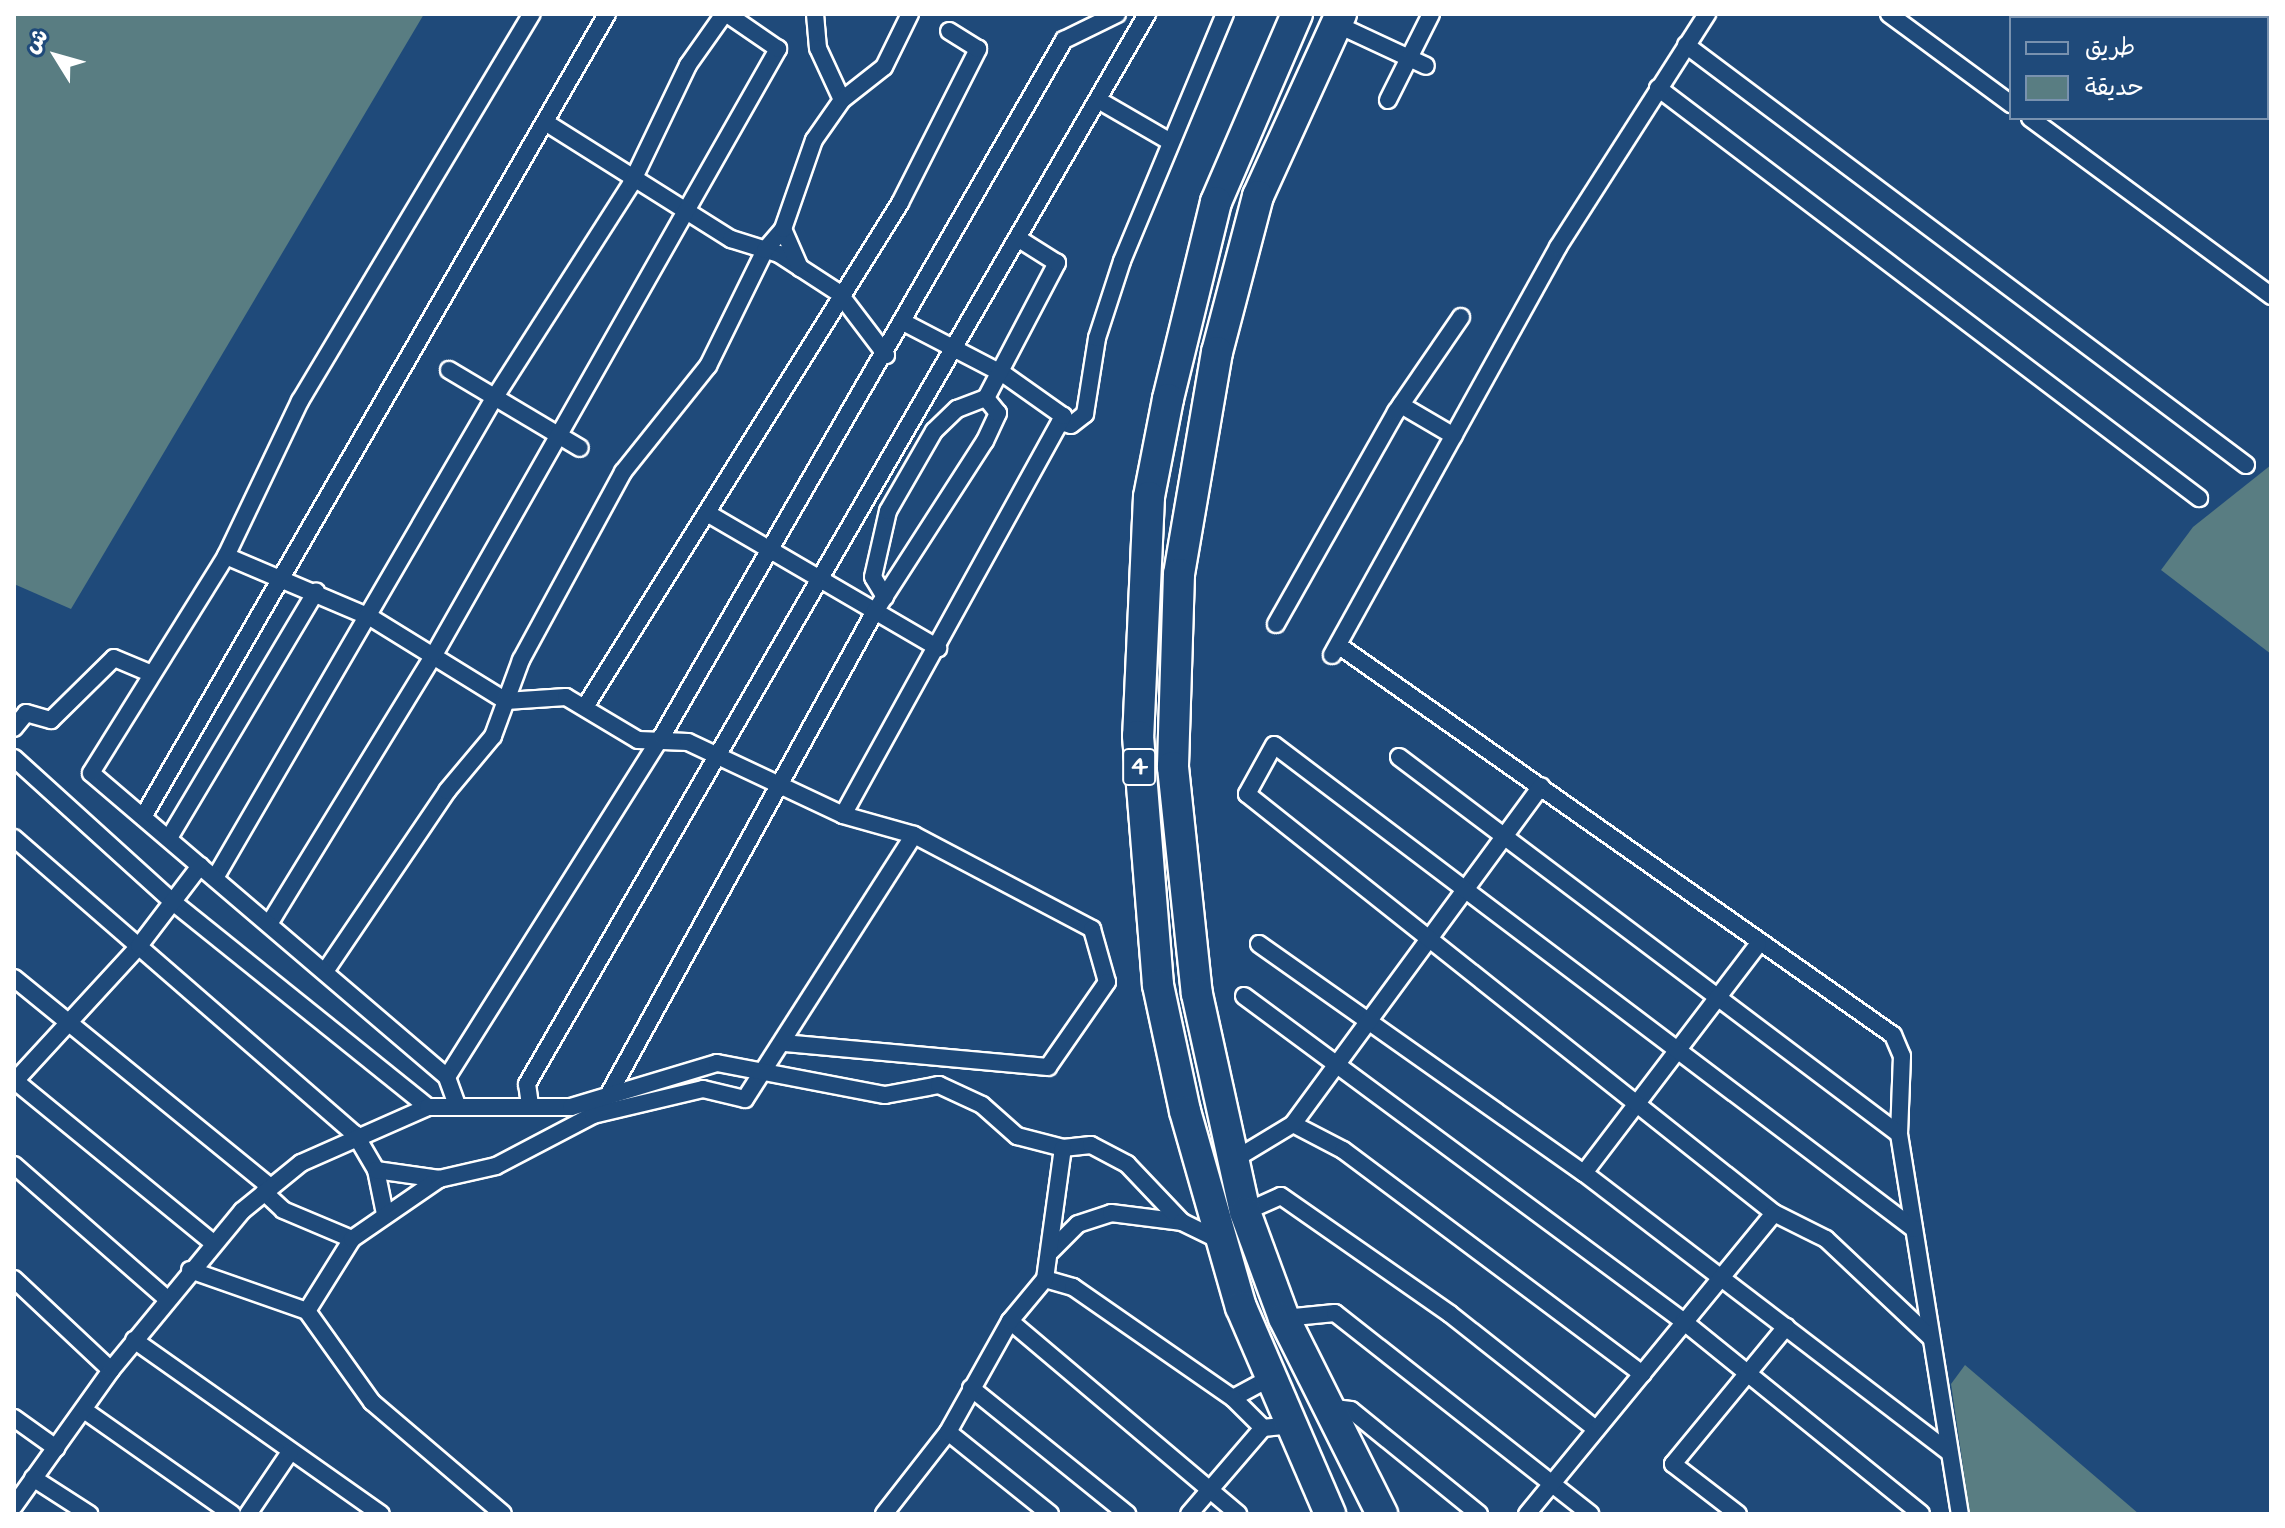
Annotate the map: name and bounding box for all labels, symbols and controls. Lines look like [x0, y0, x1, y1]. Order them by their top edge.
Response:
north arrow [16, 16, 96, 96]
legend [2009, 16, 2269, 120]
text: ش [17, 22, 56, 60]
text: طريق [2085, 31, 2135, 65]
text: حديقة [2085, 71, 2144, 105]
road number: 4 [1121, 745, 1157, 789]

